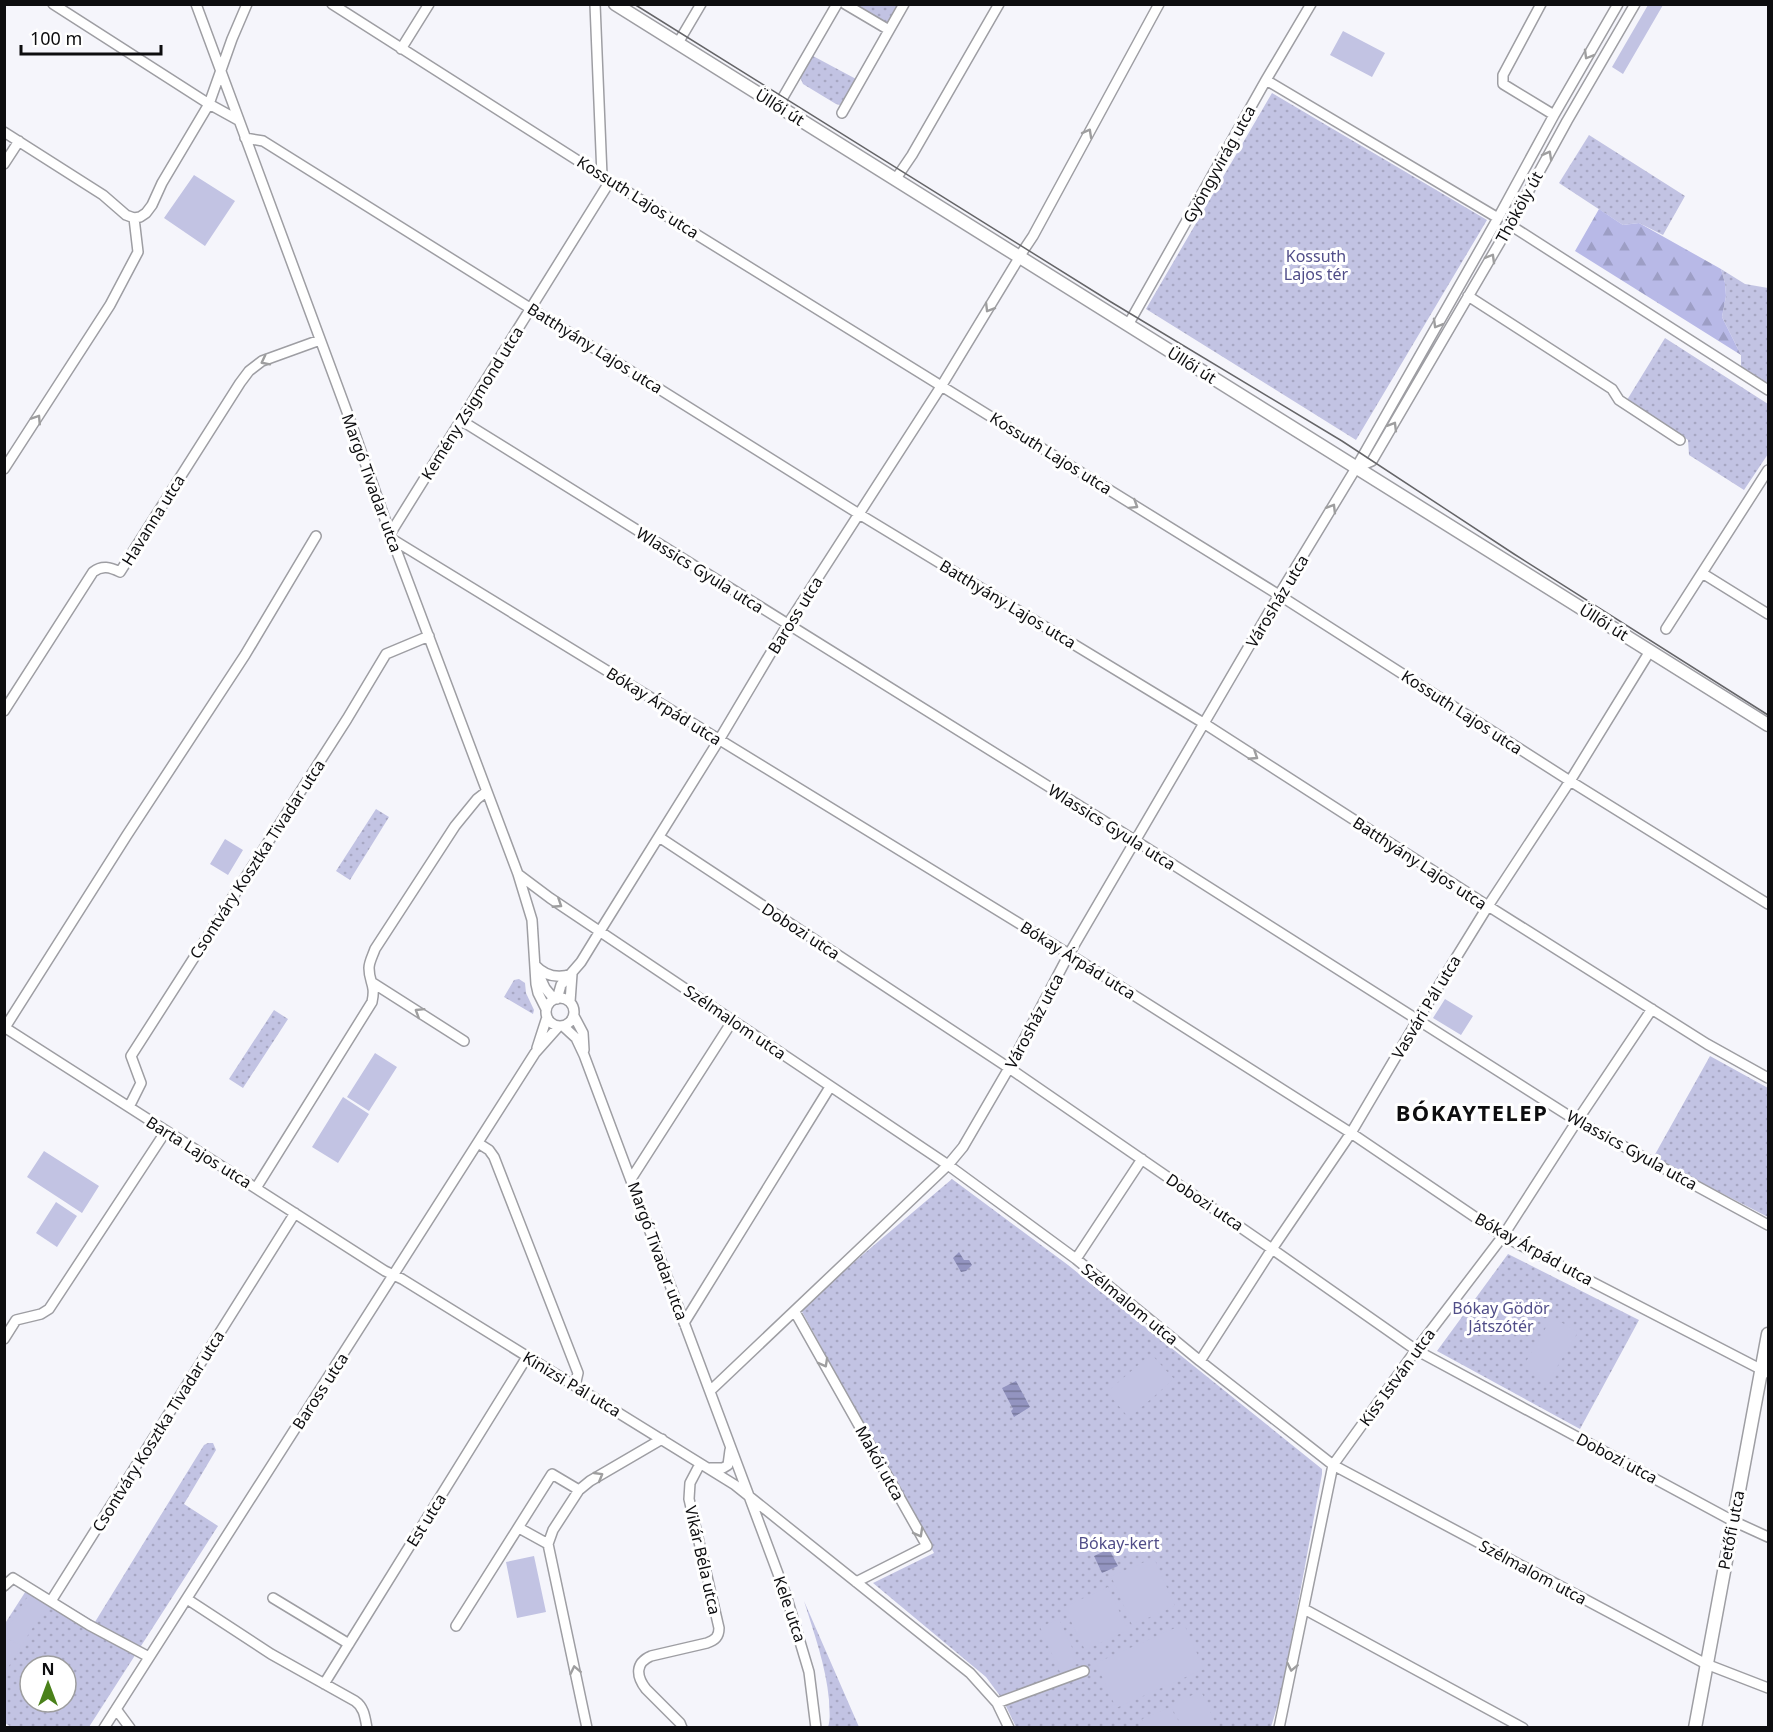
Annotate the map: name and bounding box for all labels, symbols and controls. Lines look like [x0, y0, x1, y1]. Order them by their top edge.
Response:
scale bar [21, 18, 160, 56]
text: 100 m [30, 26, 82, 50]
one-way arrow [1584, 49, 1596, 59]
street label: Üllői út [751, 83, 809, 131]
street label: Gyöngyvirág utca [1178, 101, 1260, 227]
one-way arrow [1081, 129, 1092, 139]
street label: Kossuth Lajos utca [573, 151, 703, 243]
one-way arrow [1541, 151, 1552, 161]
street label: Thököly út [1490, 167, 1548, 247]
park label: Kossuth Lajos tér [1284, 245, 1349, 285]
one-way arrow [1484, 254, 1495, 264]
street label: Batthyány Lajos utca [523, 297, 667, 399]
one-way arrow [985, 301, 996, 312]
one-way arrow [1433, 318, 1444, 328]
street label: Kemény Zsigmond utca [416, 322, 528, 484]
street label: Üllői út [1163, 341, 1221, 389]
one-way arrow [261, 354, 271, 365]
street label: Kossuth Lajos utca [986, 407, 1116, 499]
street label: Margó Tivadar utca [337, 411, 407, 555]
one-way arrow [29, 415, 41, 425]
one-way arrow [1385, 422, 1397, 432]
street label: Havanna utca [116, 470, 190, 570]
one-way arrow [1128, 497, 1138, 509]
one-way arrow [1325, 504, 1337, 514]
street label: Wlassics Gyula utca [632, 522, 768, 618]
street label: Városház utca [1241, 550, 1313, 652]
street label: Batthyány Lajos utca [936, 555, 1080, 653]
street label: Baross utca [763, 572, 827, 658]
street label: Üllői út [1575, 598, 1633, 646]
street label: Bókay Árpád utca [602, 662, 726, 750]
street label: Kossuth Lajos utca [1397, 665, 1527, 759]
one-way arrow [1247, 749, 1258, 760]
street label: Csontváry Kosztka Tivadar utca [184, 755, 330, 963]
street label: Wlassics Gyula utca [1044, 779, 1180, 875]
street label: Batthyány Lajos utca [1349, 811, 1491, 915]
one-way arrow [552, 896, 562, 908]
street label: Dobozi utca [758, 898, 844, 964]
street label: Bókay Árpád utca [1016, 916, 1140, 1004]
street label: Vasvári Pál utca [1386, 951, 1466, 1063]
street label: Városház utca [1000, 970, 1068, 1072]
street label: Szélmalom utca [680, 980, 790, 1064]
one-way arrow [414, 1009, 425, 1020]
district label: BÓKAYTELEP [1396, 1097, 1548, 1127]
street label: Wlassics Gyula utca [1563, 1105, 1701, 1195]
street label: Barta Lajos utca [142, 1111, 256, 1193]
street label: Dobozi utca [1162, 1168, 1248, 1236]
street label: Margó Tivadar utca [623, 1179, 693, 1323]
street label: Bókay Árpád utca [1471, 1207, 1597, 1291]
street label: Szélmalom utca [1077, 1258, 1183, 1350]
park label: Bókay Gödör Játszótér [1452, 1297, 1550, 1337]
street label: Kiss István utca [1354, 1324, 1440, 1430]
street label: Csontváry Kosztka Tivadar utca [87, 1326, 229, 1536]
street label: Kinizsi Pál utca [519, 1346, 625, 1422]
street label: Baross utca [287, 1348, 353, 1434]
one-way arrow [817, 1357, 828, 1367]
street label: Makói utca [850, 1422, 910, 1504]
street label: Dobozi utca [1573, 1427, 1661, 1489]
one-way arrow [593, 1472, 603, 1483]
street label: Petőfi utca [1713, 1488, 1749, 1572]
street label: Est utca [401, 1489, 451, 1551]
street label: Vikár Béla utca [680, 1503, 726, 1617]
one-way arrow [912, 1527, 923, 1537]
park label: Bókay-kert [1079, 1532, 1160, 1554]
street label: Szélmalom utca [1475, 1534, 1591, 1610]
street label: Kele utca [768, 1573, 812, 1645]
north arrow [18, 1654, 78, 1714]
text: N [41, 1658, 55, 1680]
one-way arrow [1286, 1661, 1299, 1671]
one-way arrow [569, 1666, 582, 1676]

